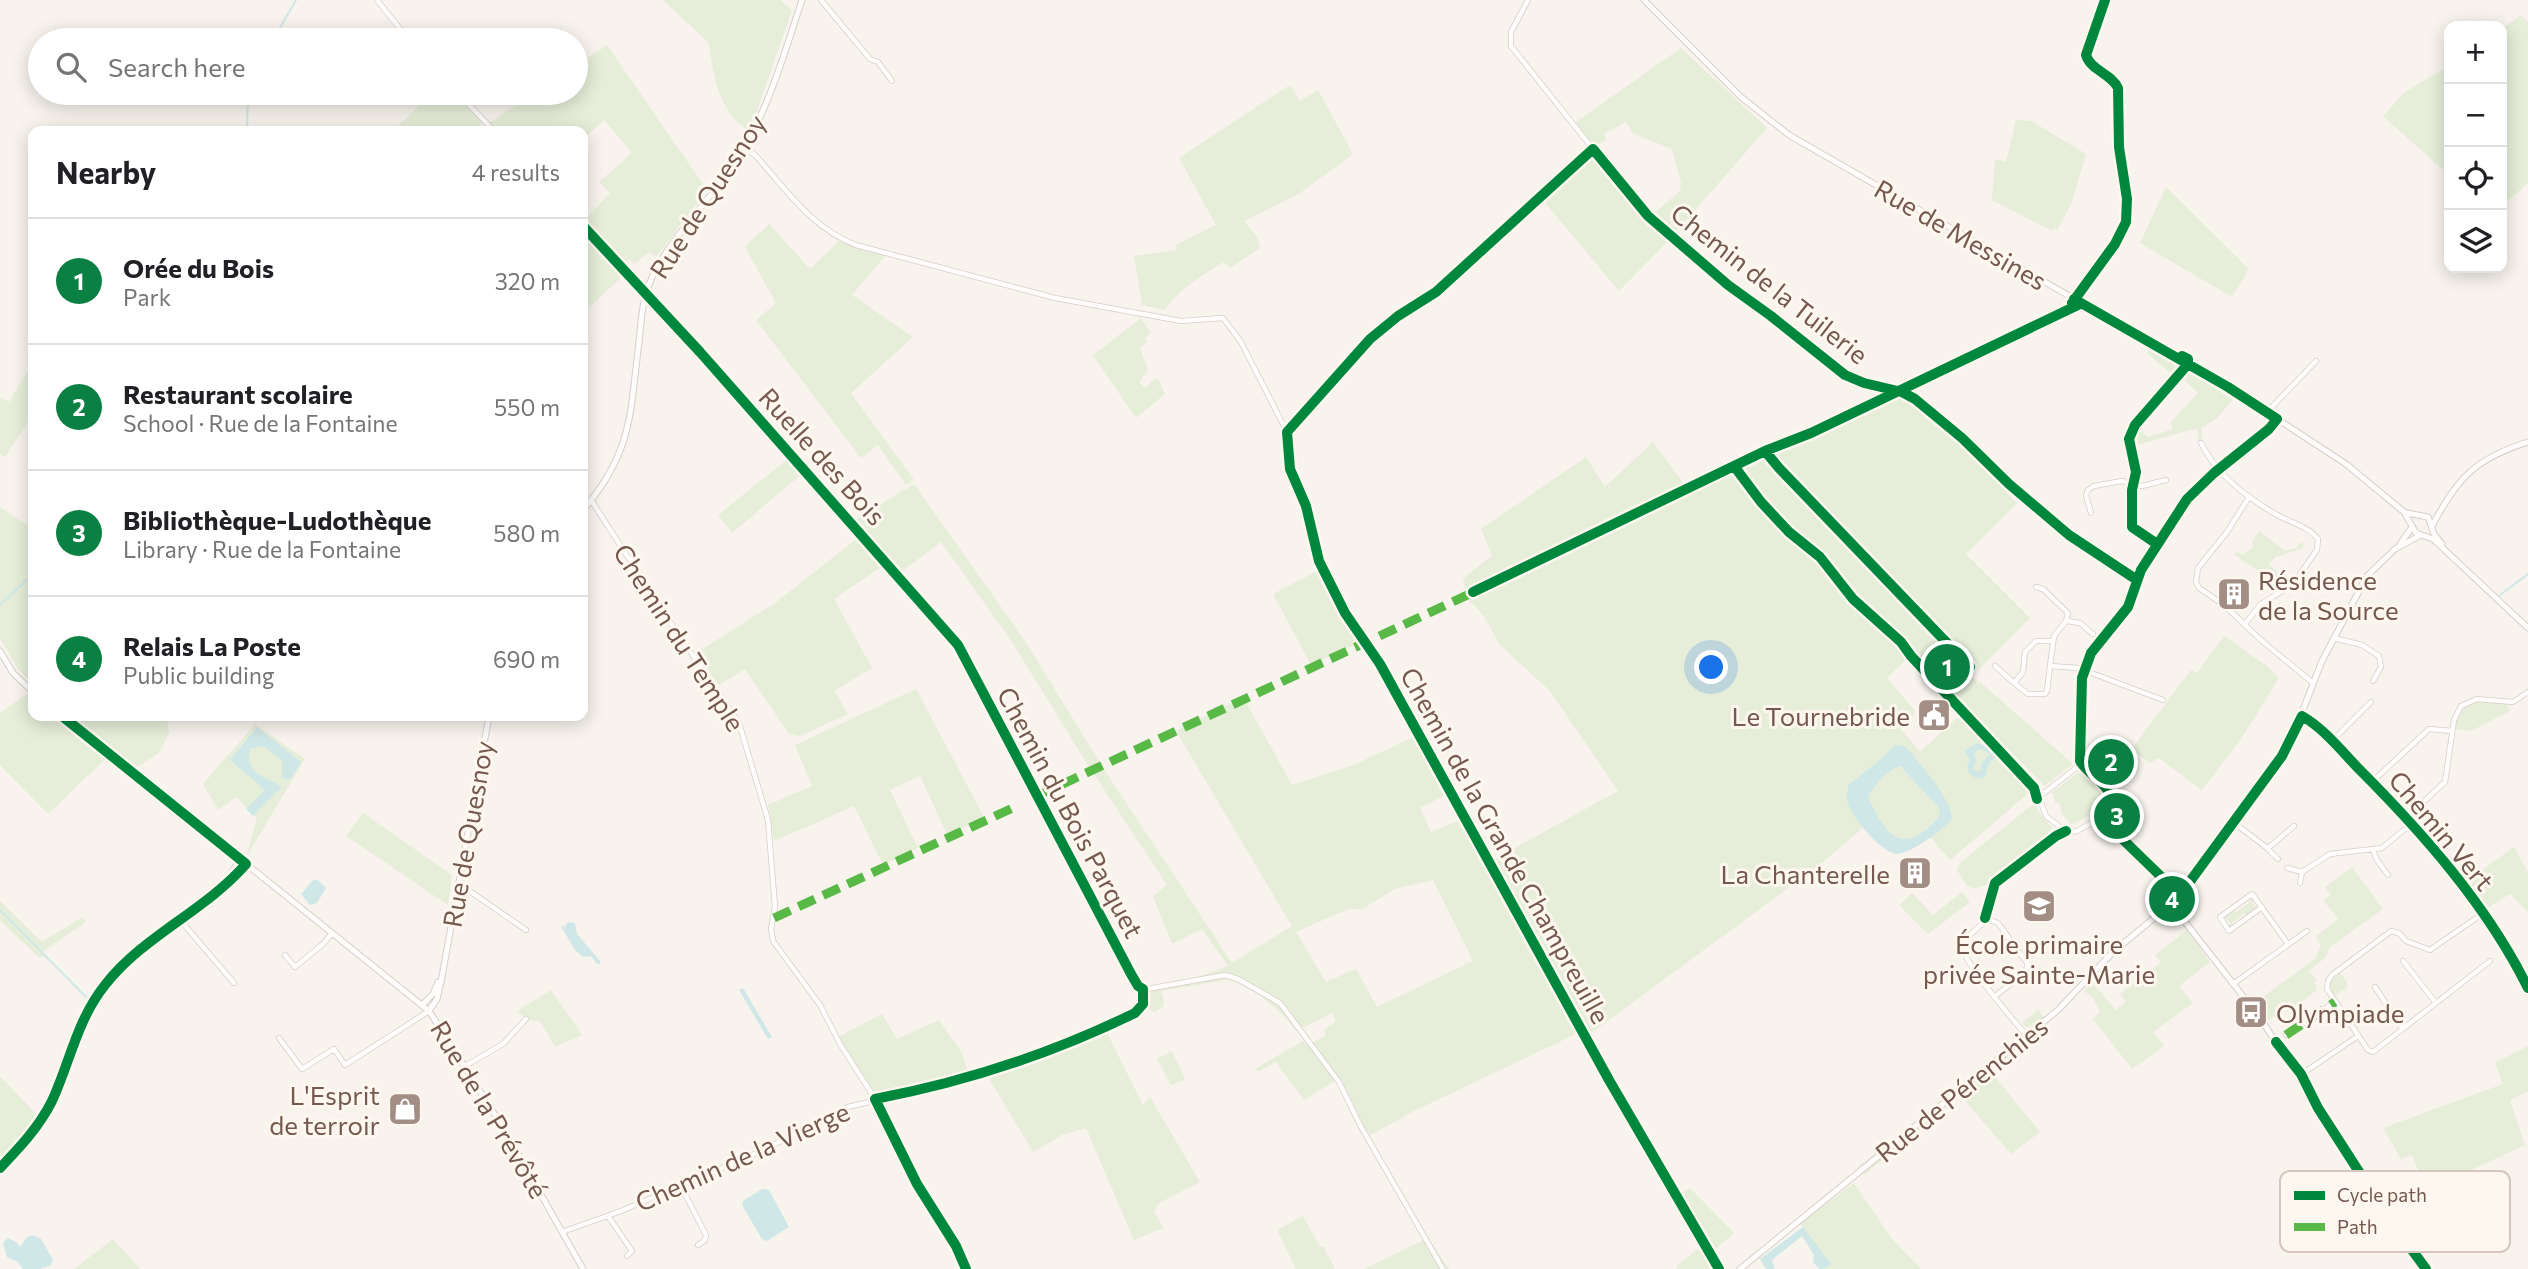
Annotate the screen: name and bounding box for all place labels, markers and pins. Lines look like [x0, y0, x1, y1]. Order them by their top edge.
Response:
place label: Résidence de la Source [2258, 564, 2399, 625]
building icon: Résidence de la Source [2215, 575, 2253, 613]
pin: 1 [1924, 641, 1970, 693]
public building icon: Le Tournebride [1915, 696, 1953, 734]
place label: Le Tournebride [1732, 700, 1910, 731]
pin: 2 [2088, 736, 2134, 788]
pin: 3 [2094, 790, 2140, 842]
building icon: La Chanterelle [1896, 854, 1934, 892]
place label: La Chanterelle [1721, 858, 1890, 889]
pin: 4 [2149, 873, 2195, 925]
school or university icon: École primaire privée Sainte-Marie [2020, 887, 2058, 925]
place label: École primaire privée Sainte-Marie [1923, 928, 2155, 989]
bus stop icon: Olympiade [2232, 993, 2270, 1031]
place label: Olympiade [2276, 997, 2404, 1028]
place label: L'Esprit de terroir [269, 1079, 380, 1140]
shop icon: L'Esprit de terroir [386, 1090, 424, 1128]

